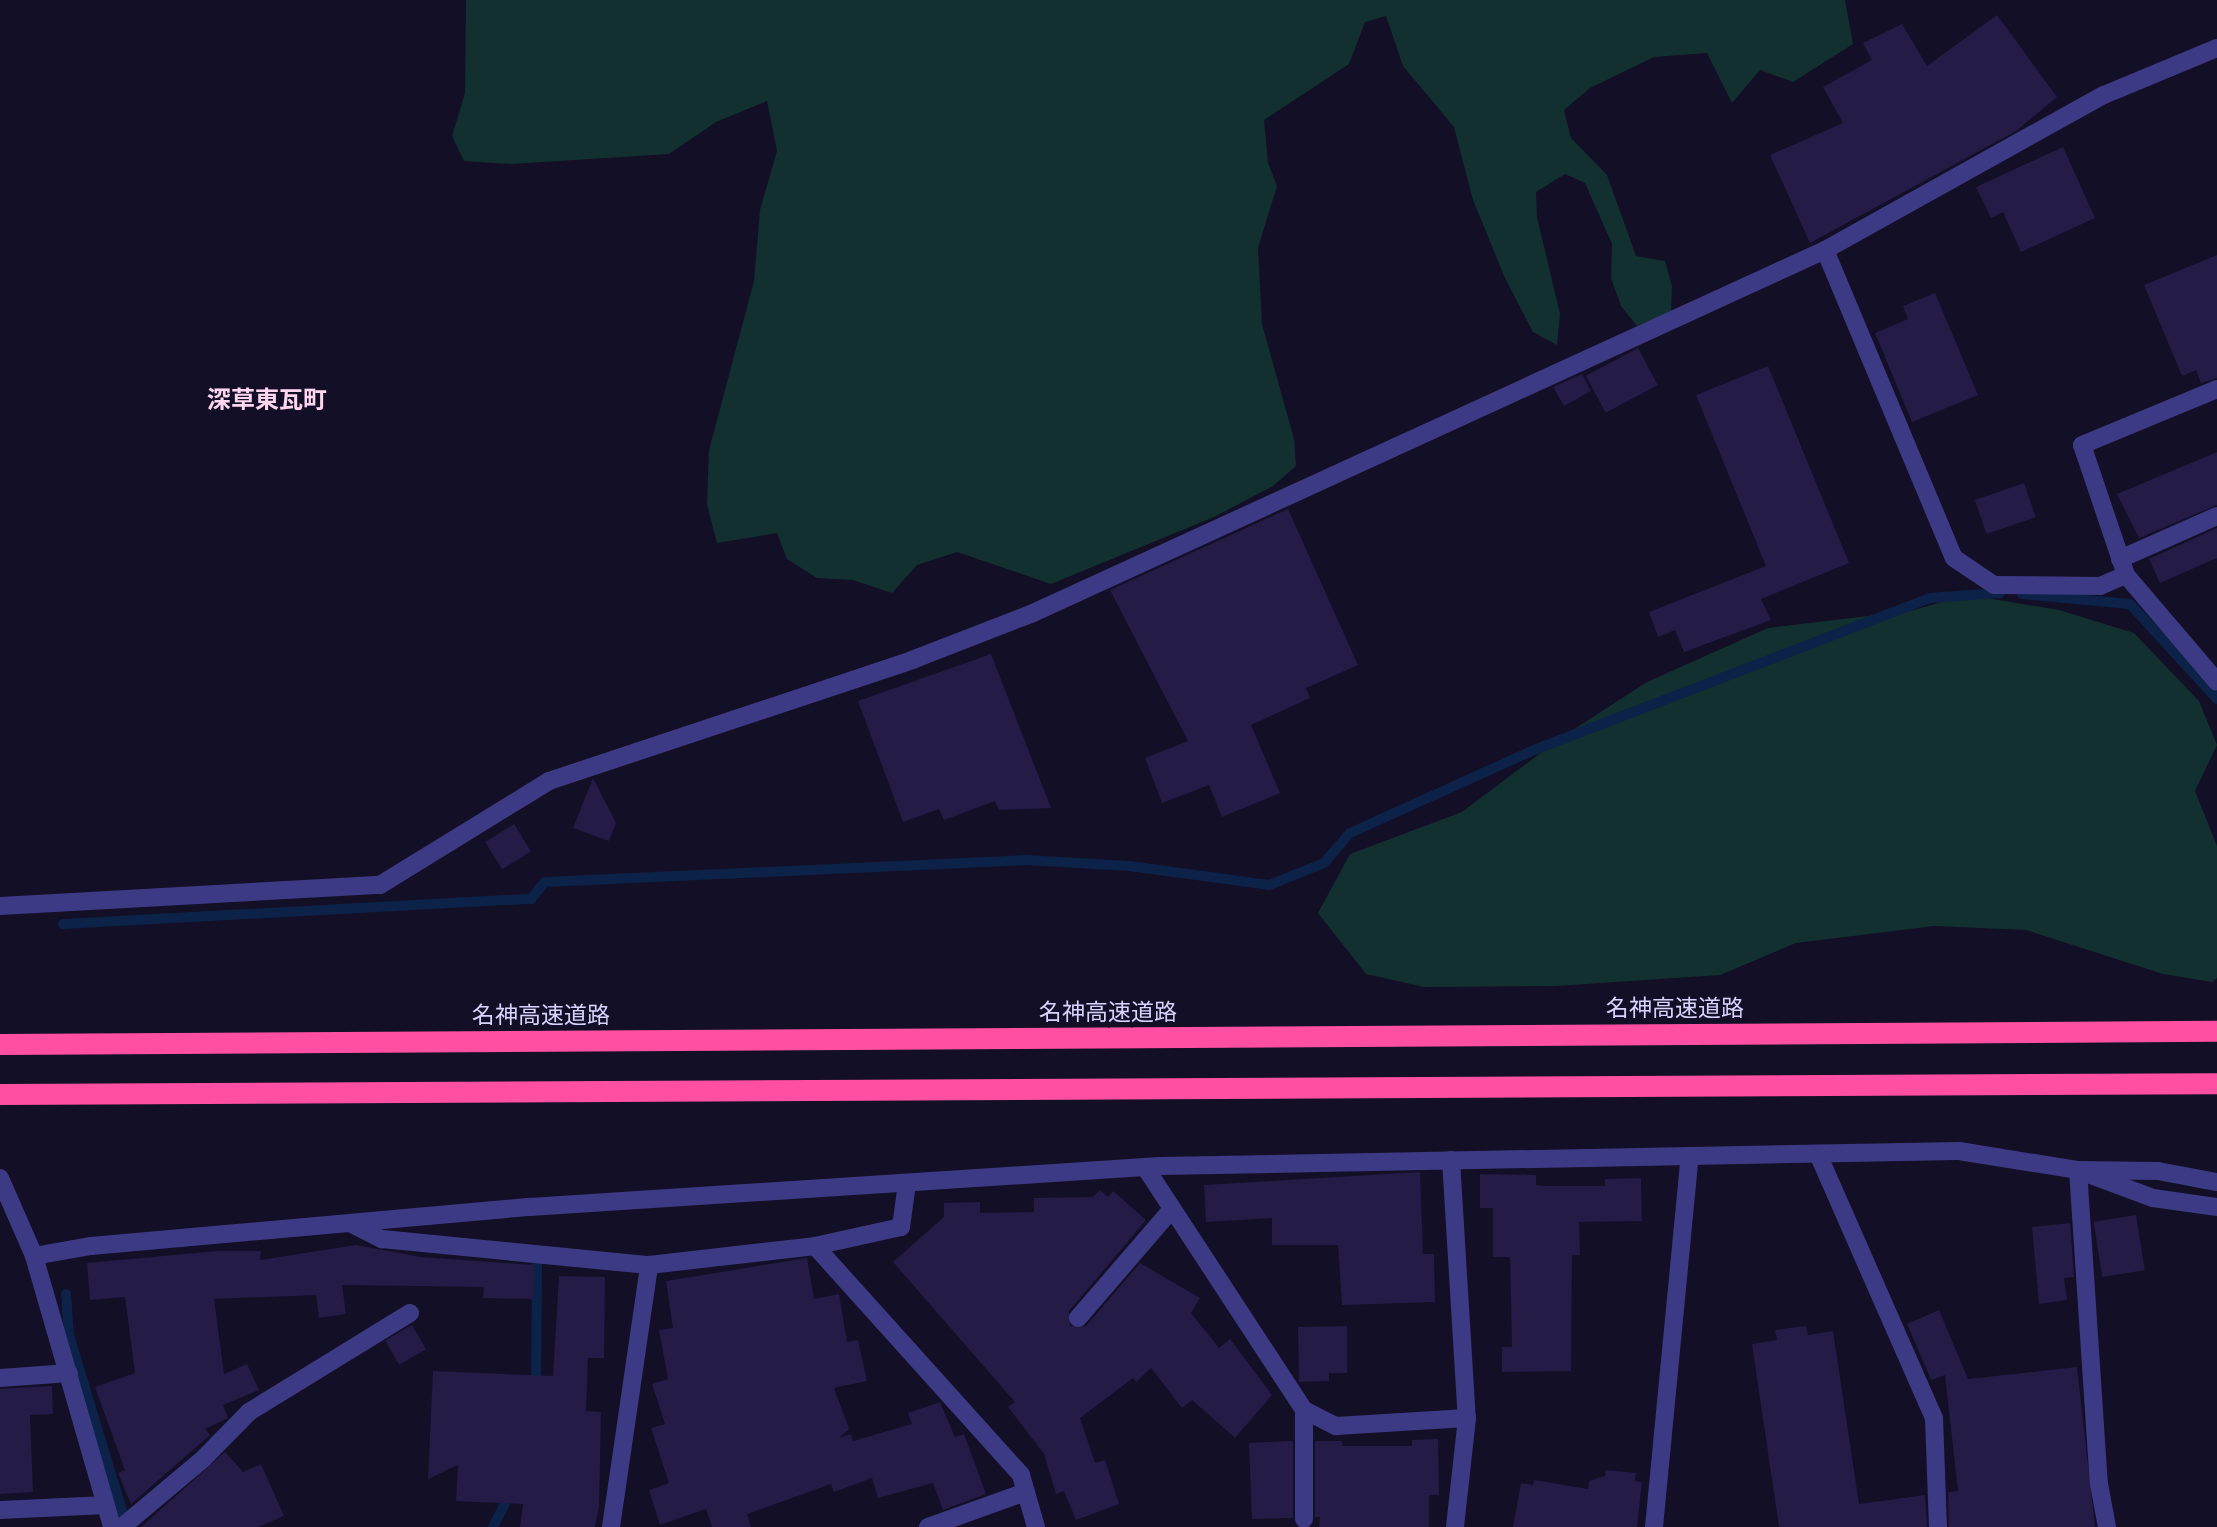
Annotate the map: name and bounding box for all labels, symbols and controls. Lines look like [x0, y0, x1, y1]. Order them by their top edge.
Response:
district label: 深草東瓦町 [207, 386, 327, 414]
street label: 名神高速道路 [1606, 994, 1744, 1022]
street label: 名神高速道路 [1039, 998, 1177, 1026]
street label: 名神高速道路 [472, 1001, 610, 1029]

